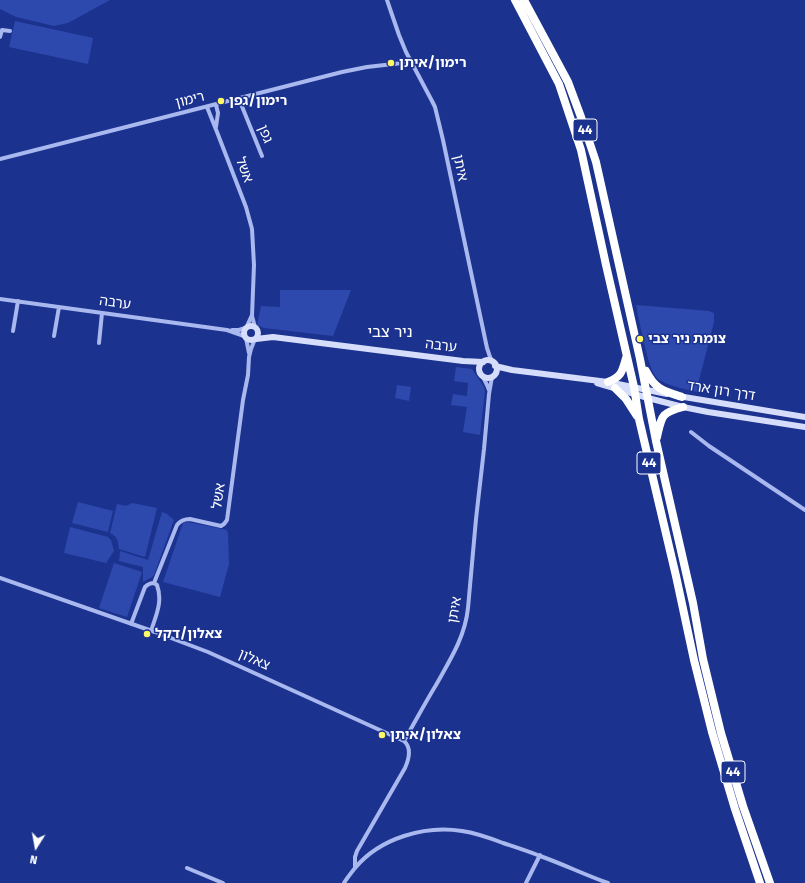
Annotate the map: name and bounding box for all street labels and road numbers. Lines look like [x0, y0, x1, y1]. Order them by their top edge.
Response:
street label: רימון [174, 88, 206, 112]
road number: 44 [573, 119, 597, 141]
street label: גפן [254, 123, 276, 145]
street label: איתן [449, 153, 471, 183]
street label: אשל [231, 155, 257, 185]
street label: ערבה [98, 292, 132, 314]
street label: ערבה [424, 336, 458, 356]
street label: דרך רון ארד [686, 377, 756, 405]
road number: 44 [637, 452, 661, 474]
street label: אשל [209, 482, 229, 510]
street label: איתן [444, 595, 466, 625]
street label: צאלון [236, 646, 272, 674]
road number: 44 [721, 761, 745, 783]

